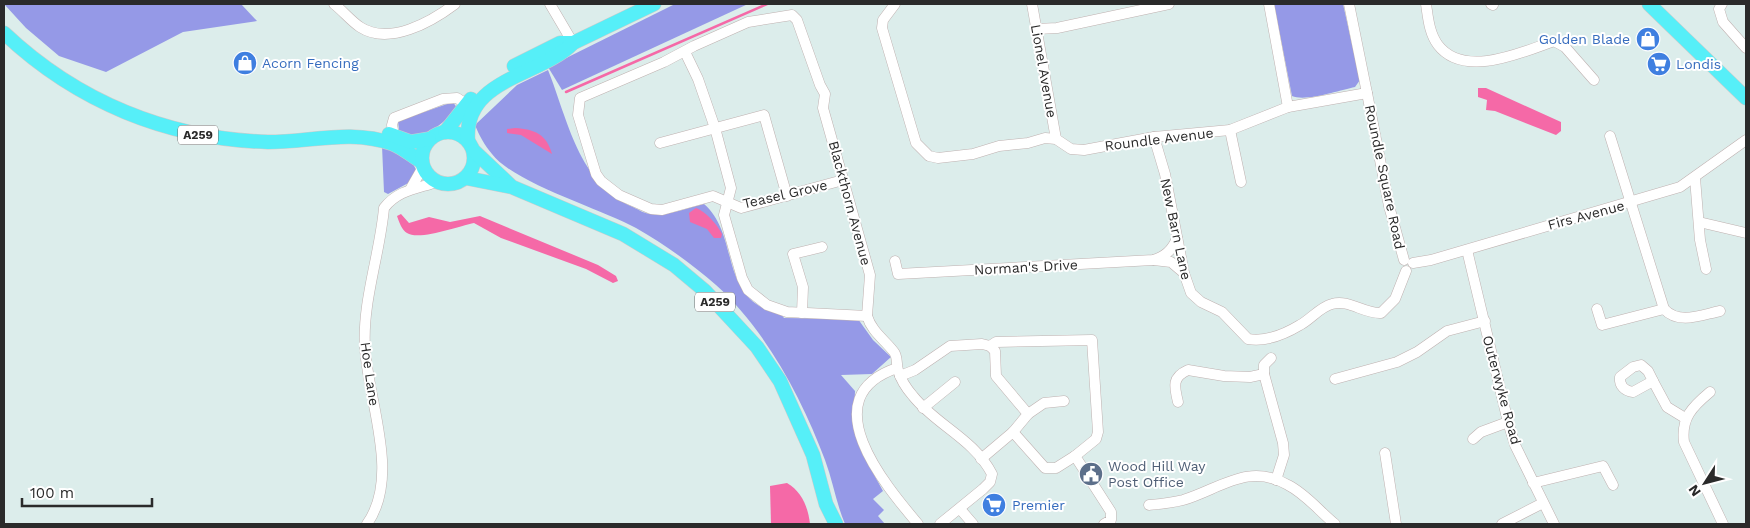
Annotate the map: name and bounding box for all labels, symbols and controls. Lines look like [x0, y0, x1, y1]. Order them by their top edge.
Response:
street label: Lionel Avenue [1028, 23, 1060, 119]
shop icon: Golden Blade [1635, 26, 1661, 52]
place label: Golden Blade [1539, 31, 1630, 47]
shop icon: Acorn Fencing [232, 50, 258, 76]
supermarket icon: Londis [1646, 51, 1672, 77]
place label: Acorn Fencing [262, 55, 359, 71]
place label: Londis [1676, 56, 1721, 72]
street label: Roundle Square Road [1362, 103, 1408, 251]
street label: Roundle Avenue [1104, 124, 1214, 154]
road number: A259 [178, 126, 218, 144]
street label: Blackthorn Avenue [826, 139, 874, 267]
street label: Teasel Grove [741, 176, 829, 212]
street label: New Barn Lane [1157, 177, 1195, 281]
street label: Firs Avenue [1546, 197, 1626, 233]
street label: Norman's Drive [974, 256, 1078, 278]
road number: A259 [695, 292, 735, 312]
street label: Outerwyke Road [1480, 334, 1524, 446]
street label: Hoe Lane [358, 341, 382, 407]
place label: Wood Hill Way Post Office [1108, 458, 1206, 490]
north arrow [1680, 458, 1730, 508]
public building icon: Wood Hill Way Post Office [1078, 461, 1104, 487]
scale bar [22, 476, 152, 508]
text: N [1685, 482, 1704, 500]
text: 100 m [30, 484, 74, 502]
supermarket icon: Premier [981, 492, 1007, 518]
place label: Premier [1012, 497, 1065, 513]

